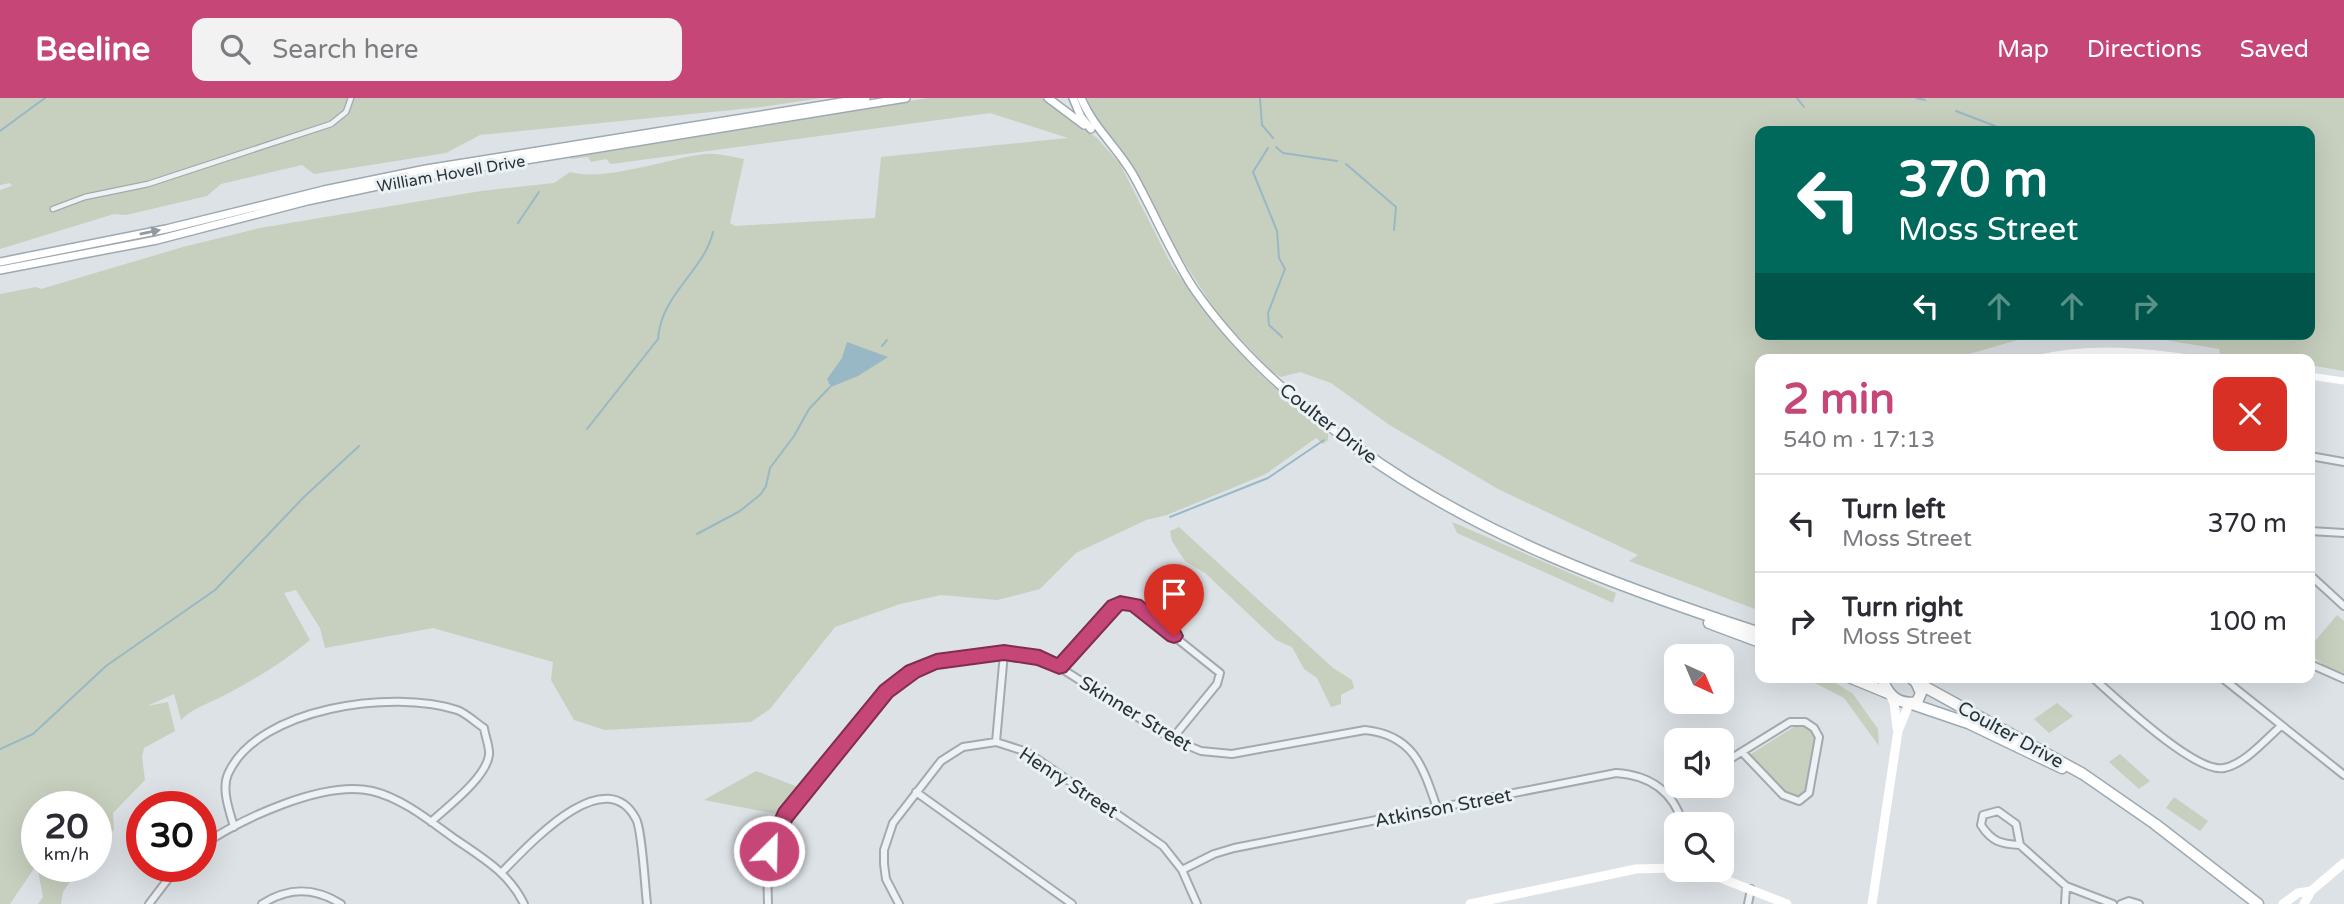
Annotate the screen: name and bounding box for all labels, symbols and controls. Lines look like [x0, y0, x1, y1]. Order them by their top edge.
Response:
search box [192, 18, 682, 81]
text: Beeline [35, 30, 150, 69]
icon: search [216, 30, 254, 68]
text: Search here [272, 34, 418, 65]
text: Map [1997, 35, 2049, 64]
text: Directions [2087, 35, 2202, 64]
text: Saved [2240, 35, 2309, 64]
street label: William Hovell Drive [375, 151, 527, 197]
text: 370 m [1898, 151, 2048, 210]
icon: left [1783, 154, 1874, 245]
text: Moss Street [1898, 211, 2078, 249]
one-way arrow [139, 227, 161, 238]
icon: left [1907, 287, 1945, 325]
icon: ahead [1980, 287, 2018, 325]
icon: ahead [2053, 287, 2091, 325]
icon: right [2126, 287, 2164, 325]
text: 2 min [1783, 374, 1895, 425]
button: close [2213, 377, 2287, 451]
street label: Coulter Drive [1275, 379, 1382, 469]
text: 540 m · 17:13 [1783, 426, 1935, 454]
text: Turn left [1842, 494, 1945, 525]
icon: left [1783, 504, 1821, 542]
text: 370 m [2207, 508, 2287, 539]
text: Moss Street [1842, 525, 1972, 553]
pin [1144, 564, 1204, 636]
icon: arrive [1155, 575, 1193, 613]
text: Turn right [1842, 592, 1963, 623]
icon: right [1783, 602, 1821, 640]
text: 100 m [2207, 606, 2287, 637]
text: Moss Street [1842, 623, 1972, 651]
north arrow [1664, 644, 1734, 714]
map controls [1664, 644, 1734, 882]
street label: Skinner Street [1075, 672, 1196, 756]
street label: Coulter Drive [1954, 697, 2067, 773]
button: sound [1664, 728, 1734, 798]
street label: Henry Street [1015, 743, 1122, 823]
street label: Atkinson Street [1373, 784, 1514, 832]
speed limit sign: 30 [126, 791, 217, 882]
text: 20 [45, 806, 88, 848]
button: search [1664, 812, 1734, 882]
position arrow [732, 814, 806, 888]
text: km/h [44, 843, 89, 865]

